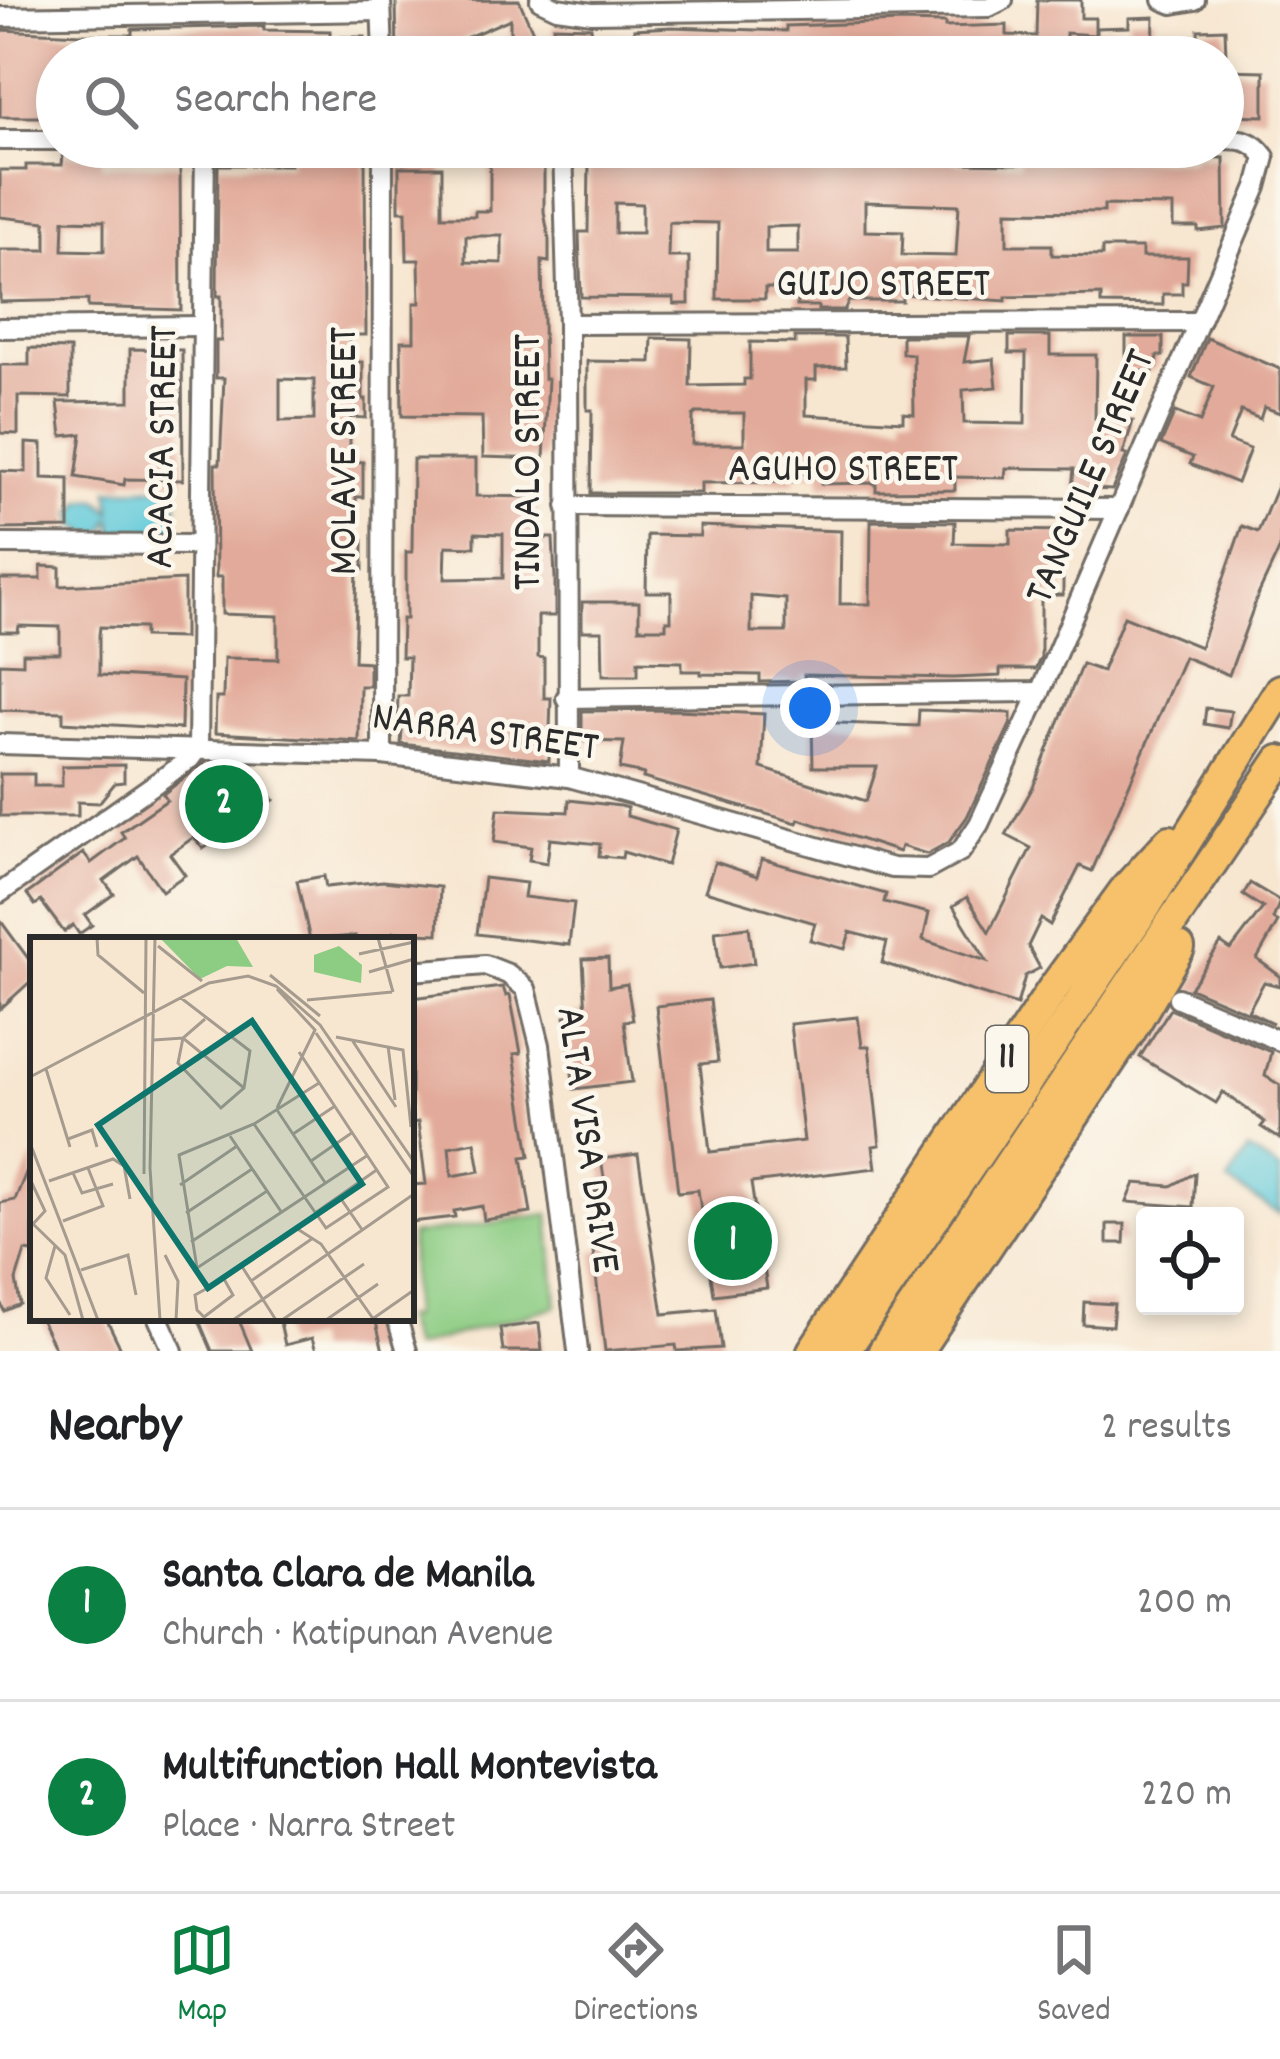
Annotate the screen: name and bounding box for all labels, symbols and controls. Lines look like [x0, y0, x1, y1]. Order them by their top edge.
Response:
search box [36, 36, 1244, 168]
icon: search [78, 69, 144, 135]
text: Search here [174, 70, 377, 134]
street label: GUIJO STREET [776, 257, 990, 317]
street label: ACACIA STREET [133, 324, 197, 569]
street label: MOLAVE STREET [317, 327, 377, 575]
street label: TINDALO STREET [501, 333, 561, 590]
street label: TANGUILE STREET [1012, 341, 1174, 615]
street label: AGUHO STREET [728, 442, 958, 502]
your location [780, 678, 840, 738]
street label: NARRA STREET [368, 689, 602, 781]
pin: 2 [185, 759, 263, 849]
inset map [30, 937, 414, 1321]
street label: ALTA VISA DRIVE [537, 1003, 633, 1277]
road number: 11 [986, 1026, 1028, 1092]
pin: 1 [694, 1196, 772, 1286]
map controls [1136, 1207, 1244, 1315]
button: locate [1136, 1207, 1244, 1315]
text: Nearby [48, 1393, 181, 1465]
text: 2 results [1101, 1402, 1232, 1457]
text: Santa Clara de Manila [162, 1545, 533, 1609]
text: 1 [83, 1577, 91, 1632]
text: 200 m [1137, 1577, 1232, 1632]
text: Church · Katipunan Avenue [162, 1609, 553, 1664]
text: Multifunction Hall Montevista [162, 1737, 657, 1801]
text: 2 [78, 1769, 96, 1824]
text: 220 m [1141, 1769, 1232, 1824]
text: Place · Narra Street [162, 1801, 455, 1856]
tab: Map [169, 1917, 235, 2036]
tab: Directions [574, 1917, 699, 2036]
tab: Saved [1037, 1917, 1111, 2036]

